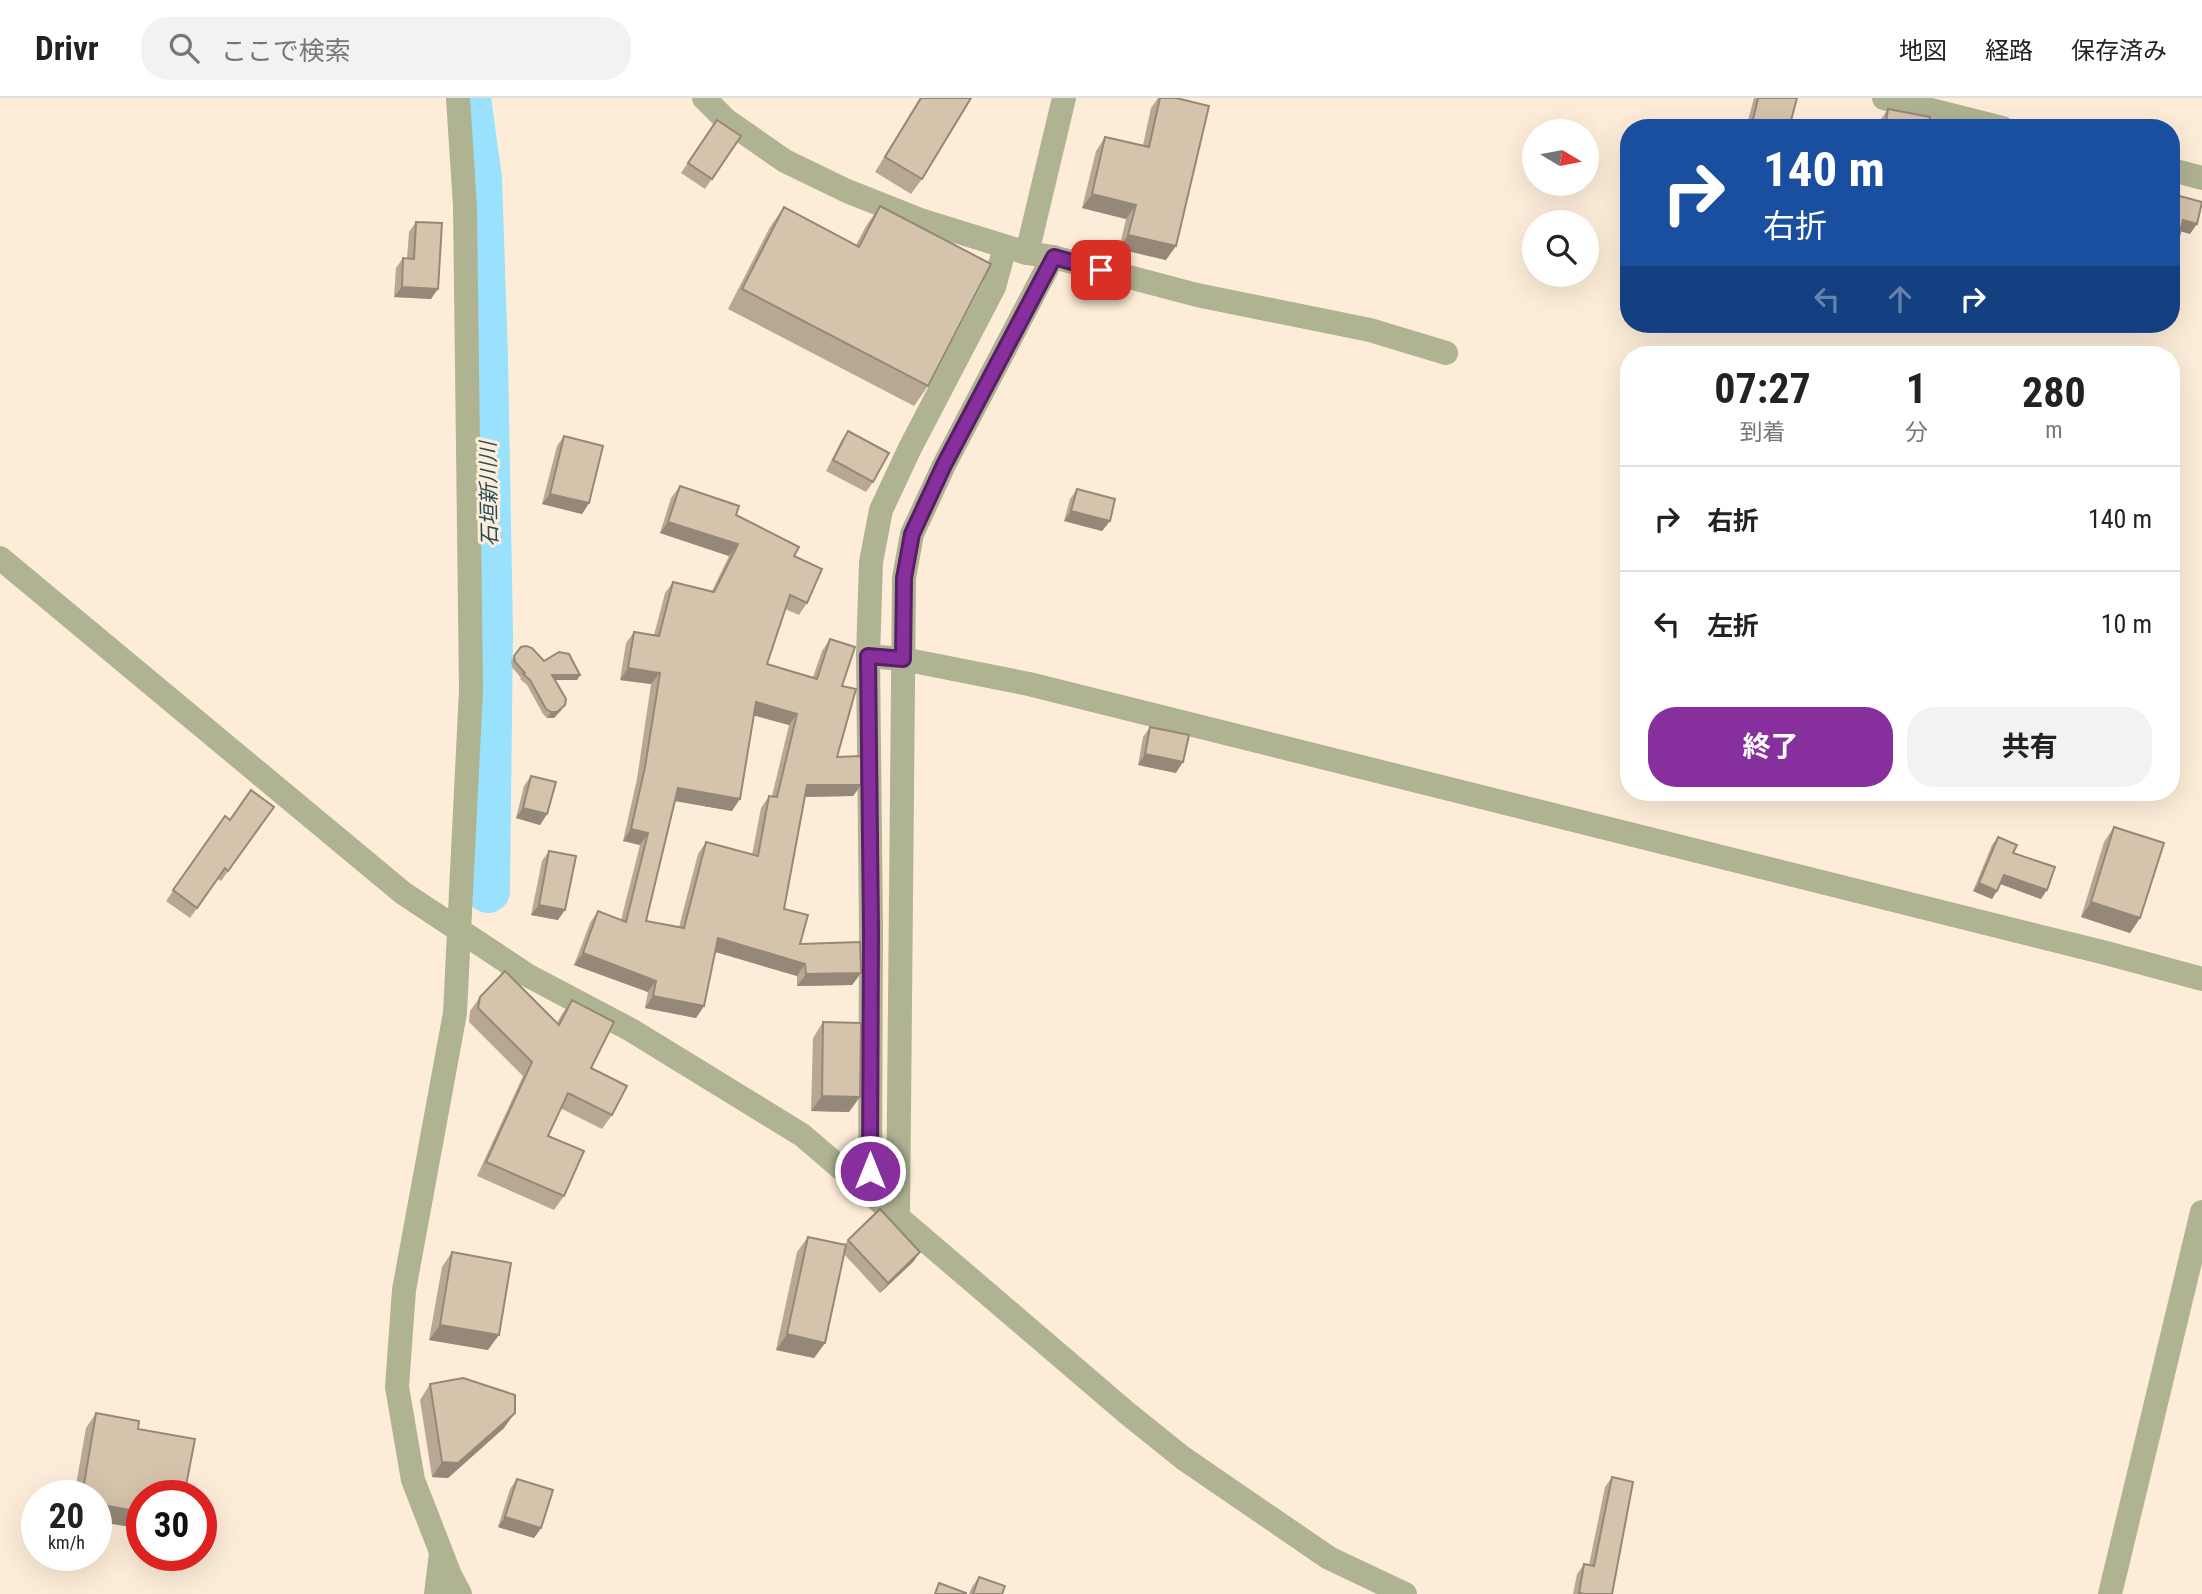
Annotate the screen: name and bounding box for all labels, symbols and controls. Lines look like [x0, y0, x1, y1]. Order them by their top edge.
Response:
search box [141, 17, 631, 80]
text: Drivr [35, 29, 99, 68]
icon: search [165, 29, 203, 67]
text: ここで検索 [221, 36, 351, 66]
text: 地図 [1899, 37, 1947, 65]
text: 経路 [1985, 37, 2033, 65]
text: 保存済み [2071, 37, 2167, 65]
north arrow [1522, 119, 1600, 196]
map controls [1522, 119, 1599, 287]
text: 140 m [1763, 141, 1885, 198]
icon: right [1648, 147, 1739, 238]
text: 右折 [1763, 207, 1827, 245]
button: search [1522, 210, 1599, 287]
pin [1071, 240, 1131, 300]
icon: arrive [1082, 251, 1120, 289]
icon: left [1808, 280, 1846, 318]
icon: ahead [1881, 280, 1919, 318]
icon: right [1954, 280, 1992, 318]
text: 07:27 [1714, 364, 1811, 413]
text: 1 [1906, 364, 1927, 413]
text: 280 [2022, 368, 2086, 417]
text: m [2045, 417, 2063, 444]
text: 到着 [1739, 419, 1785, 446]
text: 分 [1905, 419, 1928, 446]
water label: 石垣新川川 [476, 439, 502, 547]
icon: right [1648, 500, 1686, 538]
text: 140 m [2088, 504, 2152, 534]
text: 右折 [1707, 506, 1759, 536]
icon: left [1648, 605, 1686, 643]
text: 10 m [2101, 609, 2152, 639]
text: 左折 [1707, 611, 1759, 641]
button: 終了 [1648, 707, 1893, 787]
button: 共有 [1907, 707, 2152, 787]
position arrow [833, 1134, 907, 1208]
speed limit sign: 30 [126, 1480, 217, 1571]
text: 20 [49, 1496, 84, 1537]
text: km/h [48, 1532, 85, 1553]

